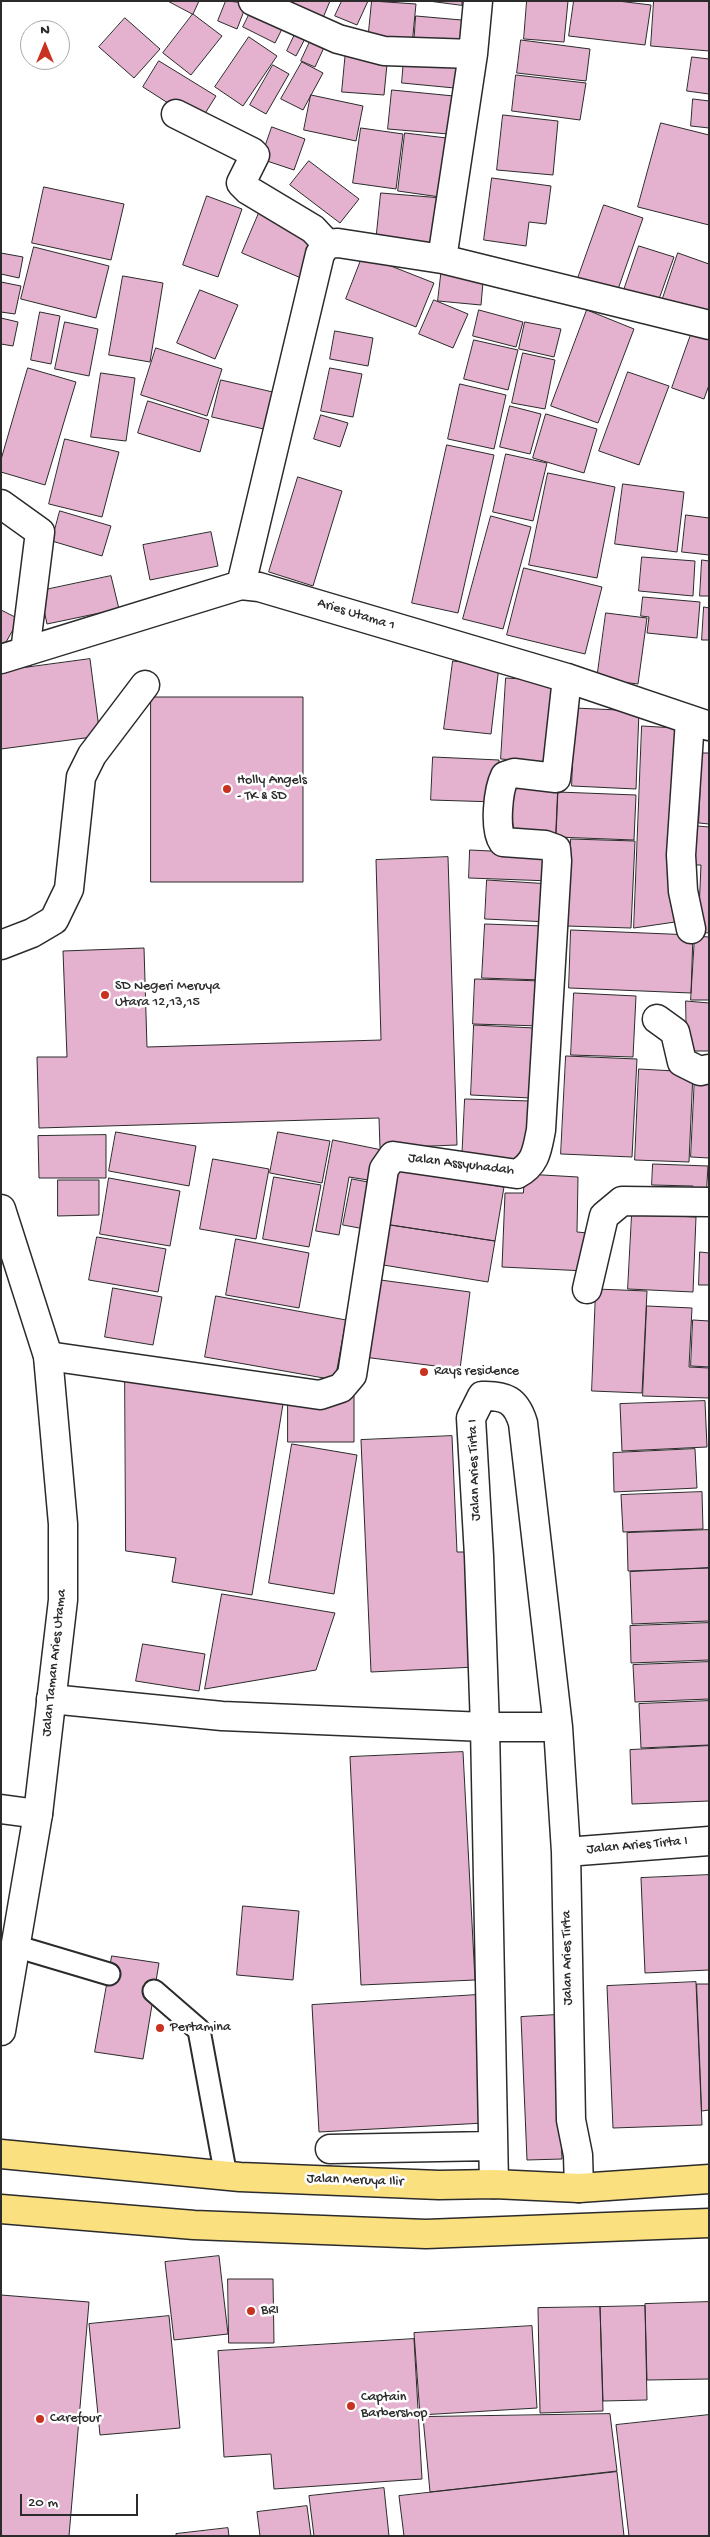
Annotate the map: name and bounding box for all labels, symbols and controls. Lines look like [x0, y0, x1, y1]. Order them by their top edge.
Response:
north arrow [20, 20, 70, 70]
text: N [40, 22, 50, 39]
street label: Aries Utama 1 [315, 595, 397, 635]
place label: Holly Angels - TK & SD [237, 773, 307, 806]
marker: Holly Angels - TK & SD [221, 783, 233, 795]
place label: SD Negeri Meruya Utara 12,13,15 [115, 979, 220, 1012]
marker: SD Negeri Meruya Utara 12,13,15 [99, 989, 111, 1001]
street label: Jalan Assyuhadah [407, 1150, 515, 1180]
place label: Rays residence [434, 1364, 519, 1380]
marker: Rays residence [418, 1366, 430, 1378]
street label: Jalan Aries Tirta I [465, 1419, 485, 1521]
street label: Jalan Taman Aries Utama [39, 1588, 71, 1738]
street label: Jalan Aries Tirta I [586, 1833, 688, 1859]
street label: Jalan Aries Tirta [559, 1910, 577, 2006]
place label: Pertamina [170, 2020, 231, 2036]
marker: Pertamina [154, 2022, 166, 2034]
street label: Jalan Meruya Ilir [306, 2171, 404, 2191]
place label: BRI [261, 2303, 279, 2319]
marker: BRI [245, 2305, 257, 2317]
place label: Captain Barbershop [361, 2390, 427, 2422]
marker: Captain Barbershop [345, 2400, 357, 2412]
place label: Carefour [50, 2411, 101, 2427]
marker: Carefour [34, 2413, 46, 2425]
scale bar [22, 2484, 140, 2516]
text: 20 m [28, 2494, 58, 2512]

